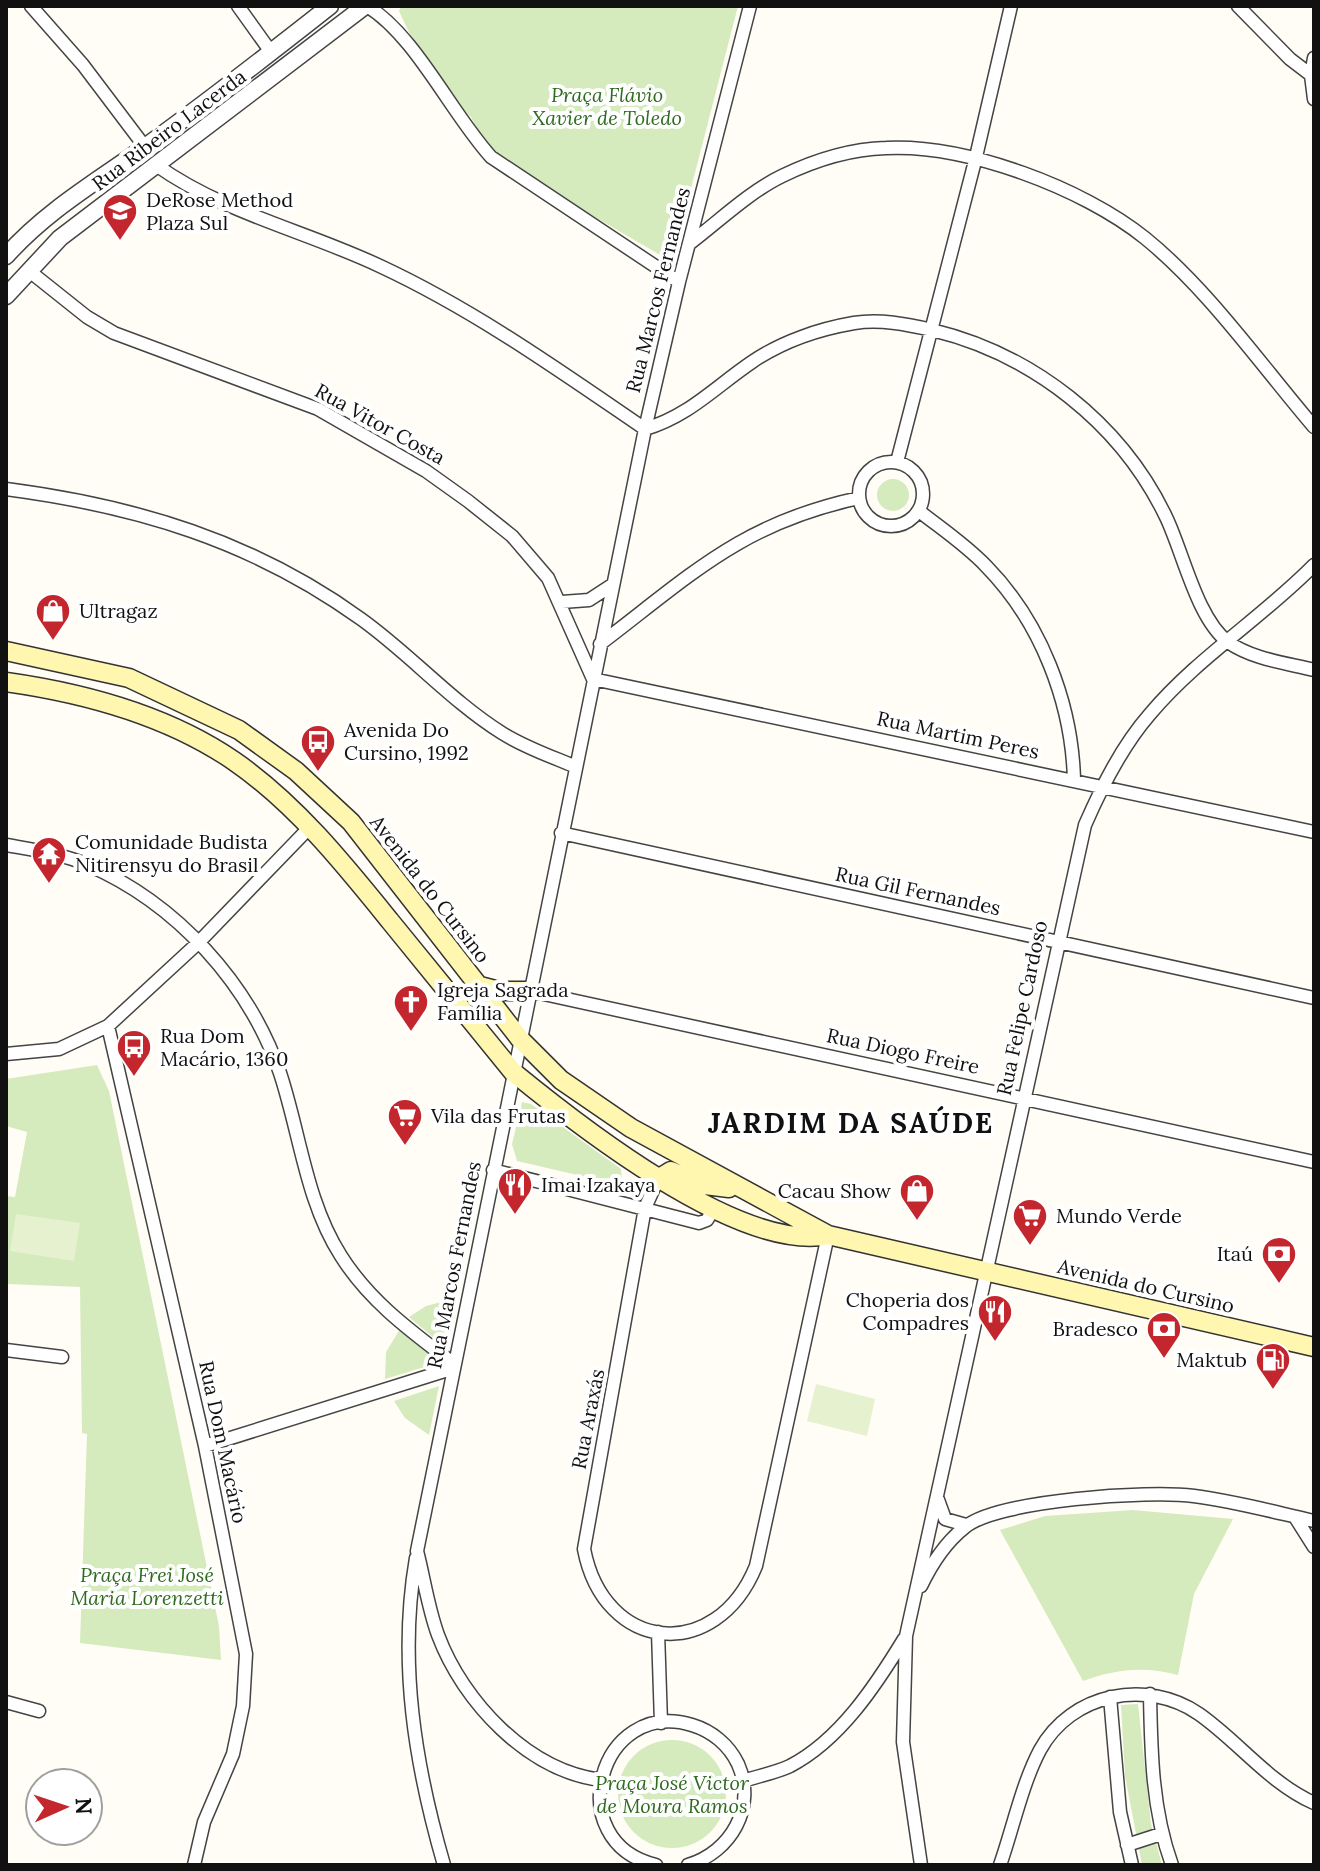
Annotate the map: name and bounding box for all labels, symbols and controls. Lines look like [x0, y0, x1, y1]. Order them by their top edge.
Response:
street label: Rua Ribeiro Lacerda [87, 64, 251, 196]
park label: Praça Flávio Xavier de Toledo [532, 82, 682, 130]
street label: Rua Marcos Fernandes [620, 185, 695, 395]
place label: DeRose Method Plaza Sul [146, 187, 293, 235]
school or university icon: DeRose Method Plaza Sul [101, 192, 139, 242]
street label: Rua Vitor Costa [311, 377, 450, 470]
shop icon: Ultragaz [34, 592, 72, 642]
place label: Ultragaz [79, 598, 158, 623]
street label: Rua Martim Peres [875, 705, 1042, 764]
place label: Avenida Do Cursino, 1992 [343, 717, 469, 765]
bus stop icon: Avenida Do Cursino, 1992 [299, 723, 337, 773]
street label: Avenida do Cursino [364, 809, 496, 967]
place label: Comunidade Budista Nitirensyu do Brasil [75, 829, 268, 877]
temple icon: Comunidade Budista Nitirensyu do Brasil [30, 835, 68, 885]
street label: Rua Gil Fernandes [833, 861, 1003, 920]
street label: Rua Felipe Cardoso [991, 918, 1052, 1098]
place label: Igreja Sagrada Família [437, 977, 568, 1025]
church icon: Igreja Sagrada Família [392, 983, 430, 1033]
street label: Rua Diogo Freire [825, 1022, 982, 1079]
place label: Rua Dom Macário, 1360 [160, 1023, 288, 1071]
bus stop icon: Rua Dom Macário, 1360 [115, 1028, 153, 1078]
supermarket icon: Vila das Frutas [386, 1097, 424, 1147]
place label: Vila das Frutas [430, 1103, 566, 1128]
district label: JARDIM DA SAÚDE [708, 1105, 994, 1141]
street label: Rua Marcos Fernandes [421, 1159, 486, 1371]
restaurant icon: Imai Izakaya [496, 1166, 534, 1216]
place label: Imai Izakaya [541, 1172, 655, 1197]
shop icon: Cacau Show [898, 1172, 936, 1222]
place label: Cacau Show [778, 1178, 891, 1203]
supermarket icon: Mundo Verde [1011, 1197, 1049, 1247]
place label: Mundo Verde [1056, 1203, 1182, 1228]
bank icon: Itaú [1260, 1235, 1298, 1285]
place label: Itaú [1217, 1241, 1253, 1266]
street label: Avenida do Cursino [1054, 1253, 1237, 1318]
place label: Choperia dos Compadres [846, 1287, 969, 1335]
restaurant icon: Choperia dos Compadres [976, 1293, 1014, 1343]
bank icon: Bradesco [1145, 1310, 1183, 1360]
place label: Bradesco [1053, 1316, 1138, 1341]
fuel station icon: Maktub [1254, 1341, 1292, 1391]
place label: Maktub [1176, 1347, 1247, 1372]
street label: Rua Dom Macário [194, 1358, 253, 1525]
street label: Rua Araxás [566, 1367, 609, 1471]
park label: Praça Frei José Maria Lorenzetti [70, 1562, 224, 1610]
north arrow [24, 1767, 104, 1847]
park label: Praça José Victor de Moura Ramos [595, 1770, 750, 1818]
text: N [70, 1797, 98, 1815]

